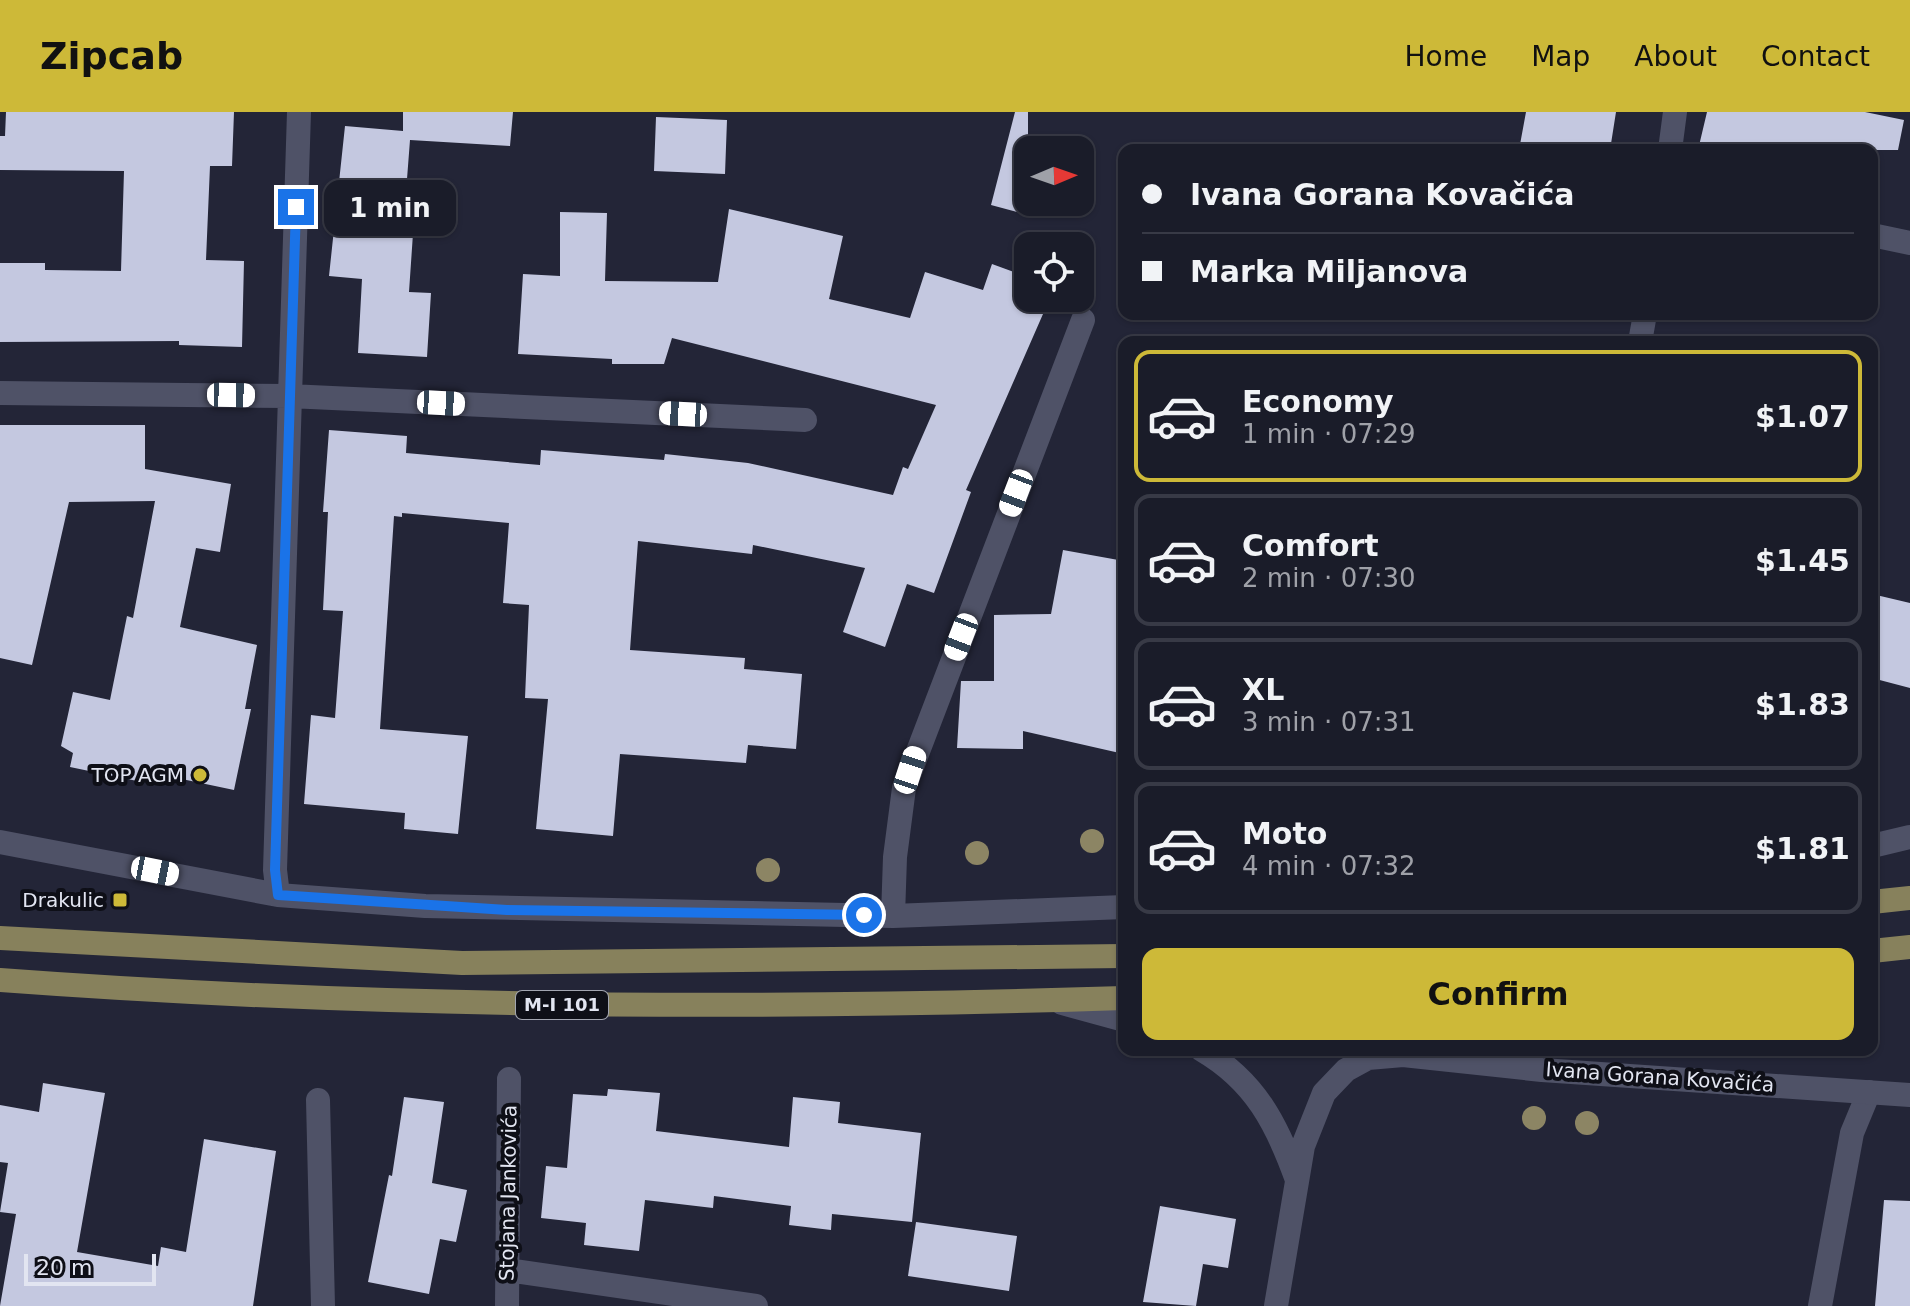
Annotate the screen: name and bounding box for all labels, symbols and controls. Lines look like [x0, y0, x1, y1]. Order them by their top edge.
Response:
text: Zipcab [40, 34, 183, 78]
text: Home [1404, 40, 1487, 73]
text: Map [1531, 40, 1590, 73]
text: About [1634, 40, 1717, 73]
text: Contact [1761, 40, 1870, 73]
north arrow [1014, 136, 1094, 216]
map controls [1014, 136, 1094, 312]
text: Ivana Gorana Kovačića [1190, 177, 1575, 212]
callout: 1 min [324, 179, 456, 235]
route end [278, 189, 314, 225]
text: 1 min [349, 193, 431, 223]
button: locate [1014, 232, 1094, 312]
text: Marka Miljanova [1190, 254, 1468, 289]
icon: car [1146, 380, 1218, 452]
car [207, 383, 255, 407]
text: Economy [1242, 384, 1394, 419]
car [416, 390, 466, 416]
text: $1.07 [1755, 399, 1850, 434]
car [658, 401, 708, 427]
text: 1 min · 07:29 [1242, 419, 1416, 449]
car [996, 466, 1036, 520]
icon: car [1146, 524, 1218, 596]
text: Comfort [1242, 528, 1379, 563]
text: $1.45 [1755, 543, 1850, 578]
text: 2 min · 07:30 [1242, 563, 1416, 593]
car [941, 610, 981, 664]
icon: car [1146, 668, 1218, 740]
text: XL [1242, 672, 1284, 707]
text: $1.83 [1755, 687, 1850, 722]
text: 3 min · 07:31 [1242, 707, 1416, 737]
car [891, 743, 929, 797]
place label: TOP AGM [91, 763, 184, 787]
marker: TOP AGM [191, 766, 209, 784]
icon: car [1146, 812, 1218, 884]
text: Moto [1242, 816, 1327, 851]
text: $1.81 [1755, 831, 1850, 866]
text: 4 min · 07:32 [1242, 851, 1416, 881]
car [129, 855, 181, 887]
place label: Drakulic [22, 888, 104, 912]
marker: Drakulic [111, 891, 129, 909]
route start [846, 897, 882, 933]
button: Confirm [1142, 948, 1854, 1040]
road number: M-I 101 [516, 991, 608, 1019]
street label: Ivana Gorana Kovačića [1545, 1057, 1775, 1097]
street label: Stojana Jankovića [494, 1105, 522, 1281]
scale bar [24, 1250, 156, 1286]
text: 20 m [36, 1255, 92, 1280]

